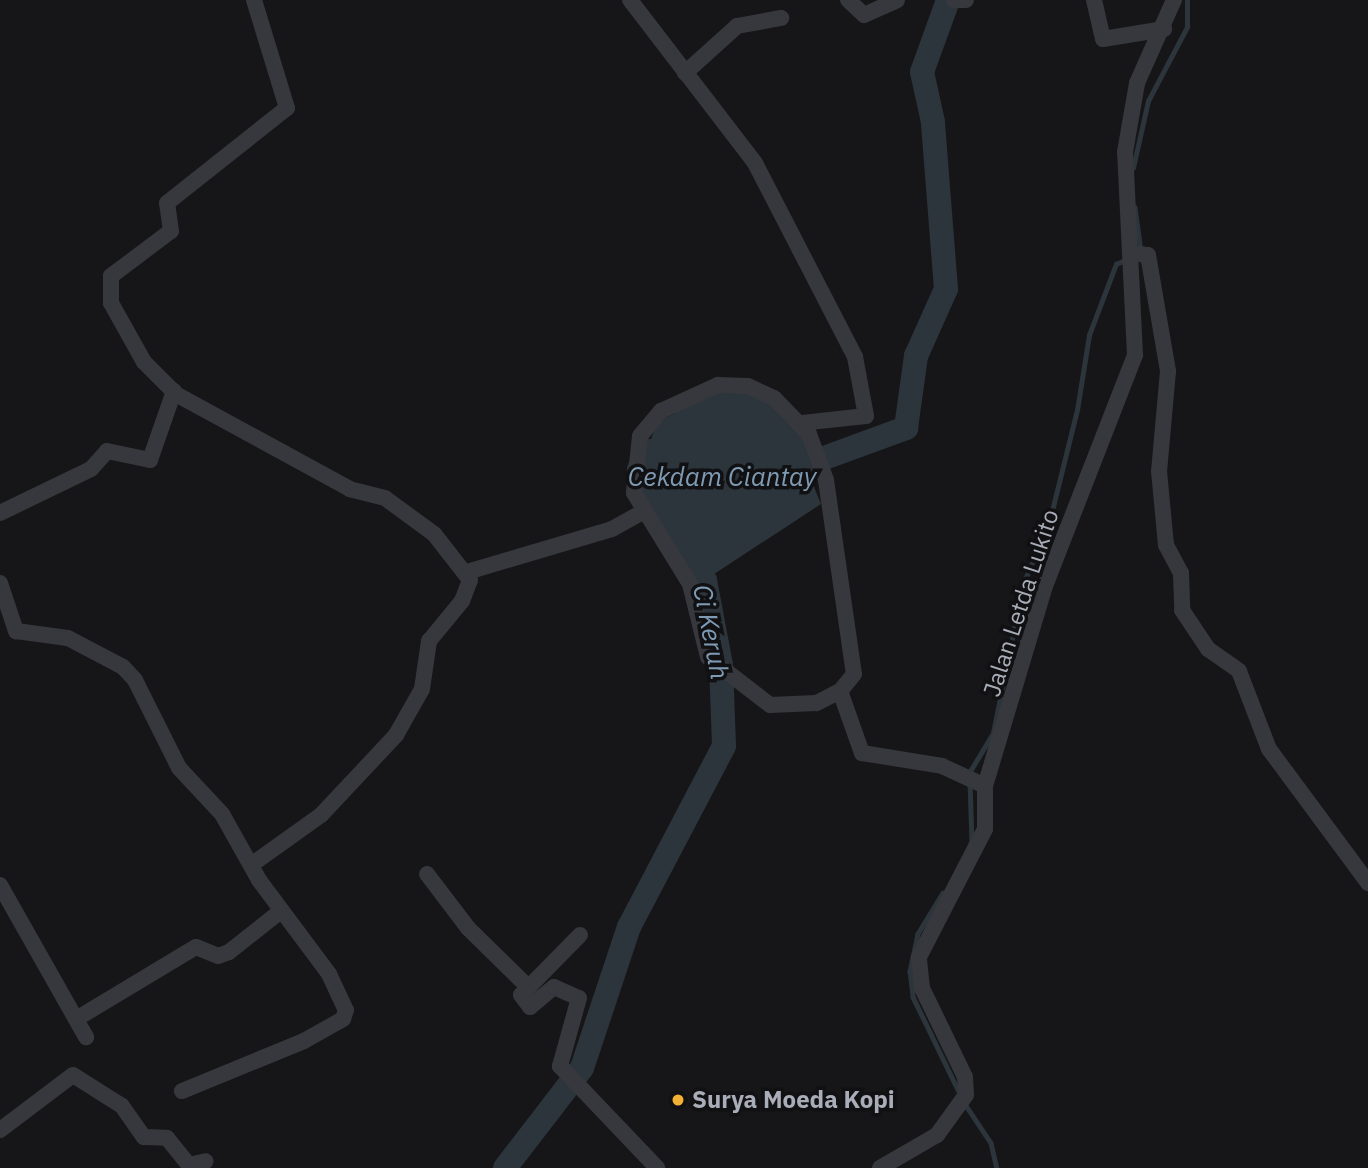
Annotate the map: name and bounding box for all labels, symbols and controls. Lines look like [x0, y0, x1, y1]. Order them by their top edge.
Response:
water label: Cekdam Ciantay [628, 461, 816, 493]
street label: Jalan Letda Lukito [977, 506, 1065, 700]
water label: Ci Keruh [687, 582, 735, 682]
place label: Surya Moeda Kopi [692, 1086, 895, 1114]
marker: Surya Moeda Kopi [670, 1092, 686, 1108]

